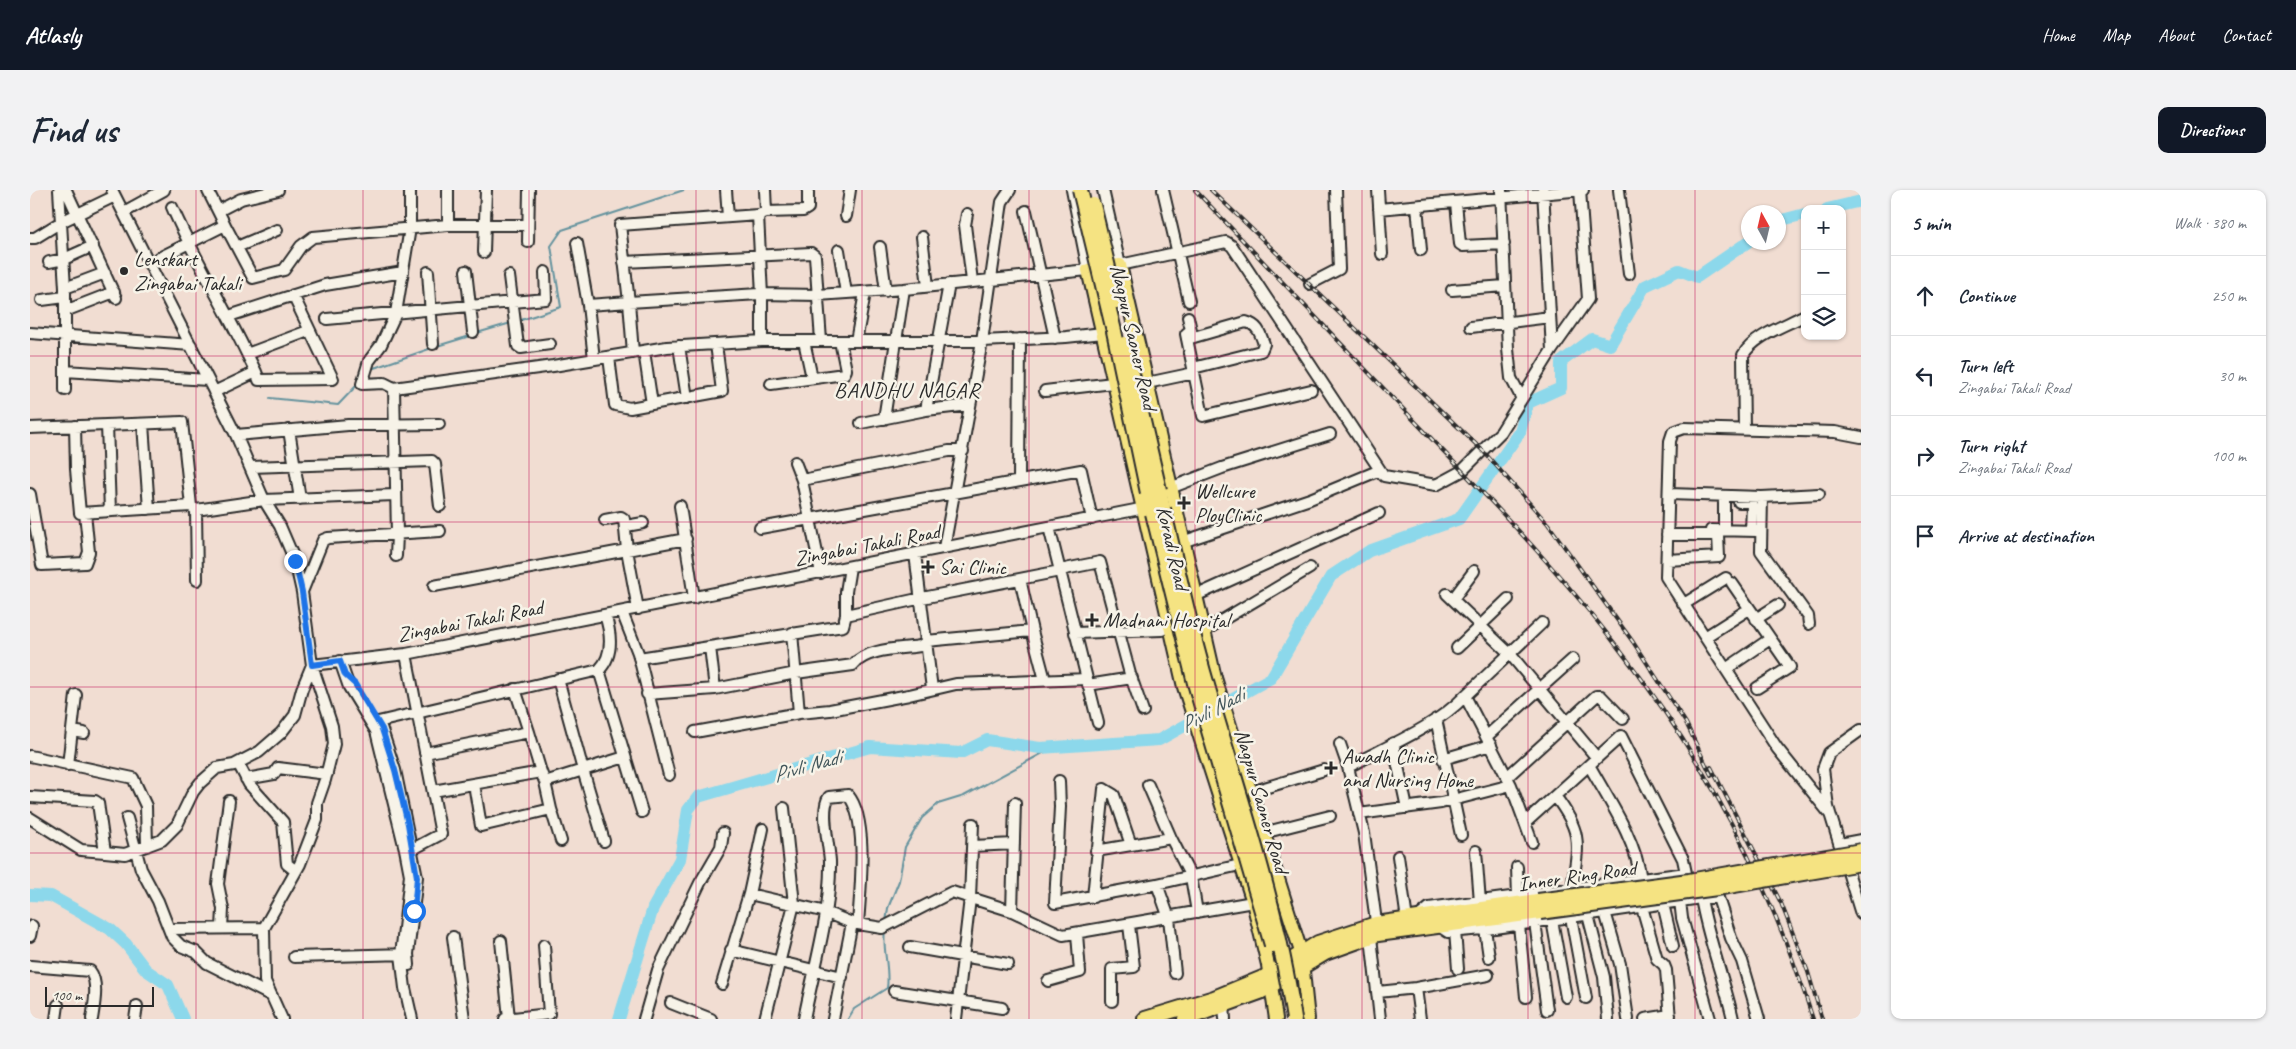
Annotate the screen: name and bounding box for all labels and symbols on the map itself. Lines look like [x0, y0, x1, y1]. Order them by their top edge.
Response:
north arrow [1741, 205, 1786, 250]
place label: Lenskart Zingabai Takali [134, 246, 244, 296]
street label: Nagpur Saoner Road [1105, 262, 1164, 415]
marker: Lenskart Zingabai Takali [118, 265, 130, 277]
district label: BANDHU NAGAR [834, 376, 982, 404]
place label: Wellcure PloyClinic [1195, 478, 1263, 528]
marker: Wellcure PloyClinic [1177, 496, 1191, 510]
street label: Koradi Road [1151, 504, 1196, 595]
street label: Zingabai Takali Road [792, 518, 945, 572]
route end [284, 550, 307, 573]
place label: Sai Clinic [939, 554, 1007, 580]
marker: Sai Clinic [921, 560, 935, 574]
street label: Zingabai Takali Road [395, 594, 548, 648]
place label: Madnani Hospital [1103, 607, 1233, 633]
marker: Madnani Hospital [1085, 613, 1099, 627]
water label: Pivli Nadi [1175, 678, 1254, 739]
street label: Nagpur Saoner Road [1229, 726, 1296, 879]
water label: Pivli Nadi [770, 741, 850, 789]
place label: Awadh Clinic and Nursing Home [1342, 743, 1474, 793]
marker: Awadh Clinic and Nursing Home [1324, 761, 1338, 775]
street label: Inner Ring Road [1516, 854, 1640, 897]
route start [403, 900, 426, 923]
scale bar [45, 984, 154, 1007]

